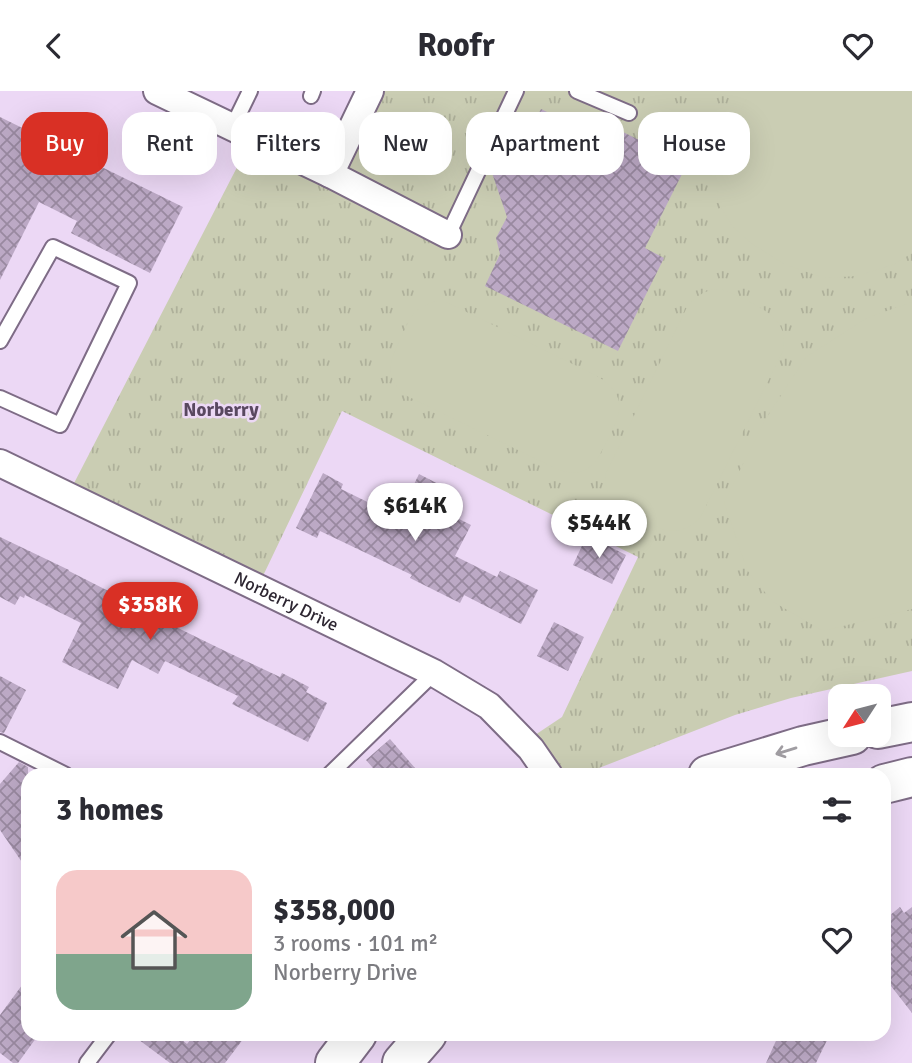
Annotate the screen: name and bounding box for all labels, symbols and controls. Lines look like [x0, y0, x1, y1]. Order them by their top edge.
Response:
text: Roofr [417, 26, 495, 65]
icon: back [35, 27, 73, 65]
icon: heart [839, 27, 877, 65]
chip: Buy [21, 112, 108, 175]
chip: Rent [122, 112, 217, 175]
chip: Filters [231, 112, 345, 175]
chip: New [359, 112, 452, 175]
chip: Apartment [466, 112, 624, 175]
chip: House [638, 112, 750, 175]
district label: Norberry [183, 398, 259, 422]
pin: $614K [366, 483, 464, 543]
text: $614K [383, 491, 447, 520]
pin: $544K [550, 501, 648, 560]
text: $544K [567, 508, 631, 537]
street label: Norberry Drive [231, 567, 342, 636]
pin: $358K [101, 582, 199, 642]
text: $358K [118, 590, 182, 619]
north arrow [828, 684, 891, 747]
map controls [828, 684, 891, 747]
one-way arrow [775, 746, 797, 758]
icon: filters [818, 791, 856, 829]
text: 3 homes [56, 792, 163, 829]
text: $358,000 [273, 892, 395, 929]
icon: home [112, 898, 196, 982]
icon: heart [818, 921, 856, 959]
text: 3 rooms · 101 m² [273, 929, 438, 958]
text: Norberry Drive [273, 958, 417, 987]

